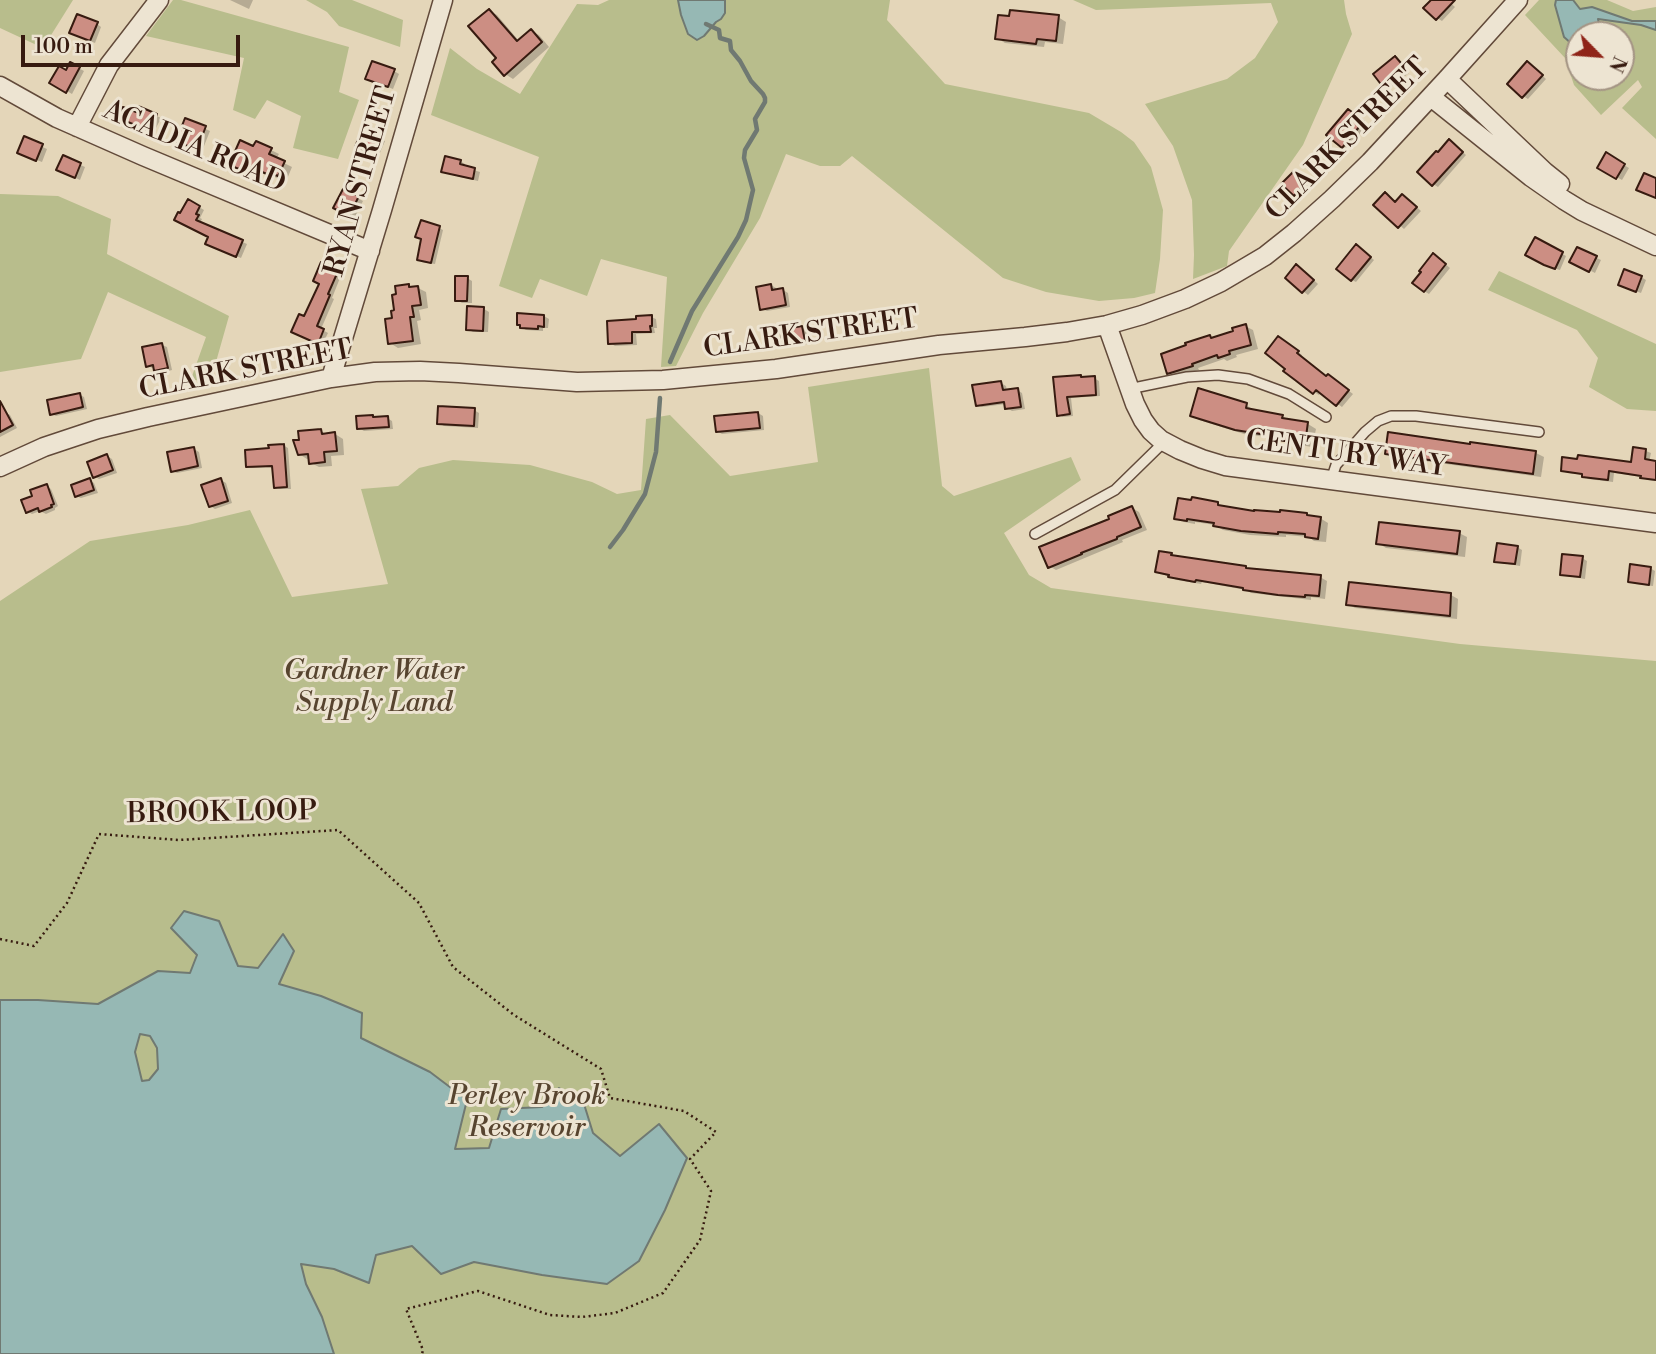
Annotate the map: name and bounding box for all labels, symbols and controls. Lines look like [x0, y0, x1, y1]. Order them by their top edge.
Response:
scale bar [24, 21, 243, 65]
north arrow [1565, 21, 1635, 91]
text: 100 m [34, 34, 93, 60]
street label: CLARK STREET [1260, 52, 1436, 228]
text: N [1603, 52, 1631, 76]
street label: RYAN STREET [319, 83, 405, 281]
street label: ACADIA ROAD [98, 94, 290, 202]
street label: CLARK STREET [701, 303, 921, 367]
street label: CLARK STREET [137, 334, 355, 408]
street label: CENTURY WAY [1243, 424, 1449, 486]
park label: Gardner Water Supply Land [284, 655, 464, 721]
street label: BROOK LOOP [127, 796, 317, 832]
park label: Perley Brook Reservoir [448, 1080, 606, 1146]

